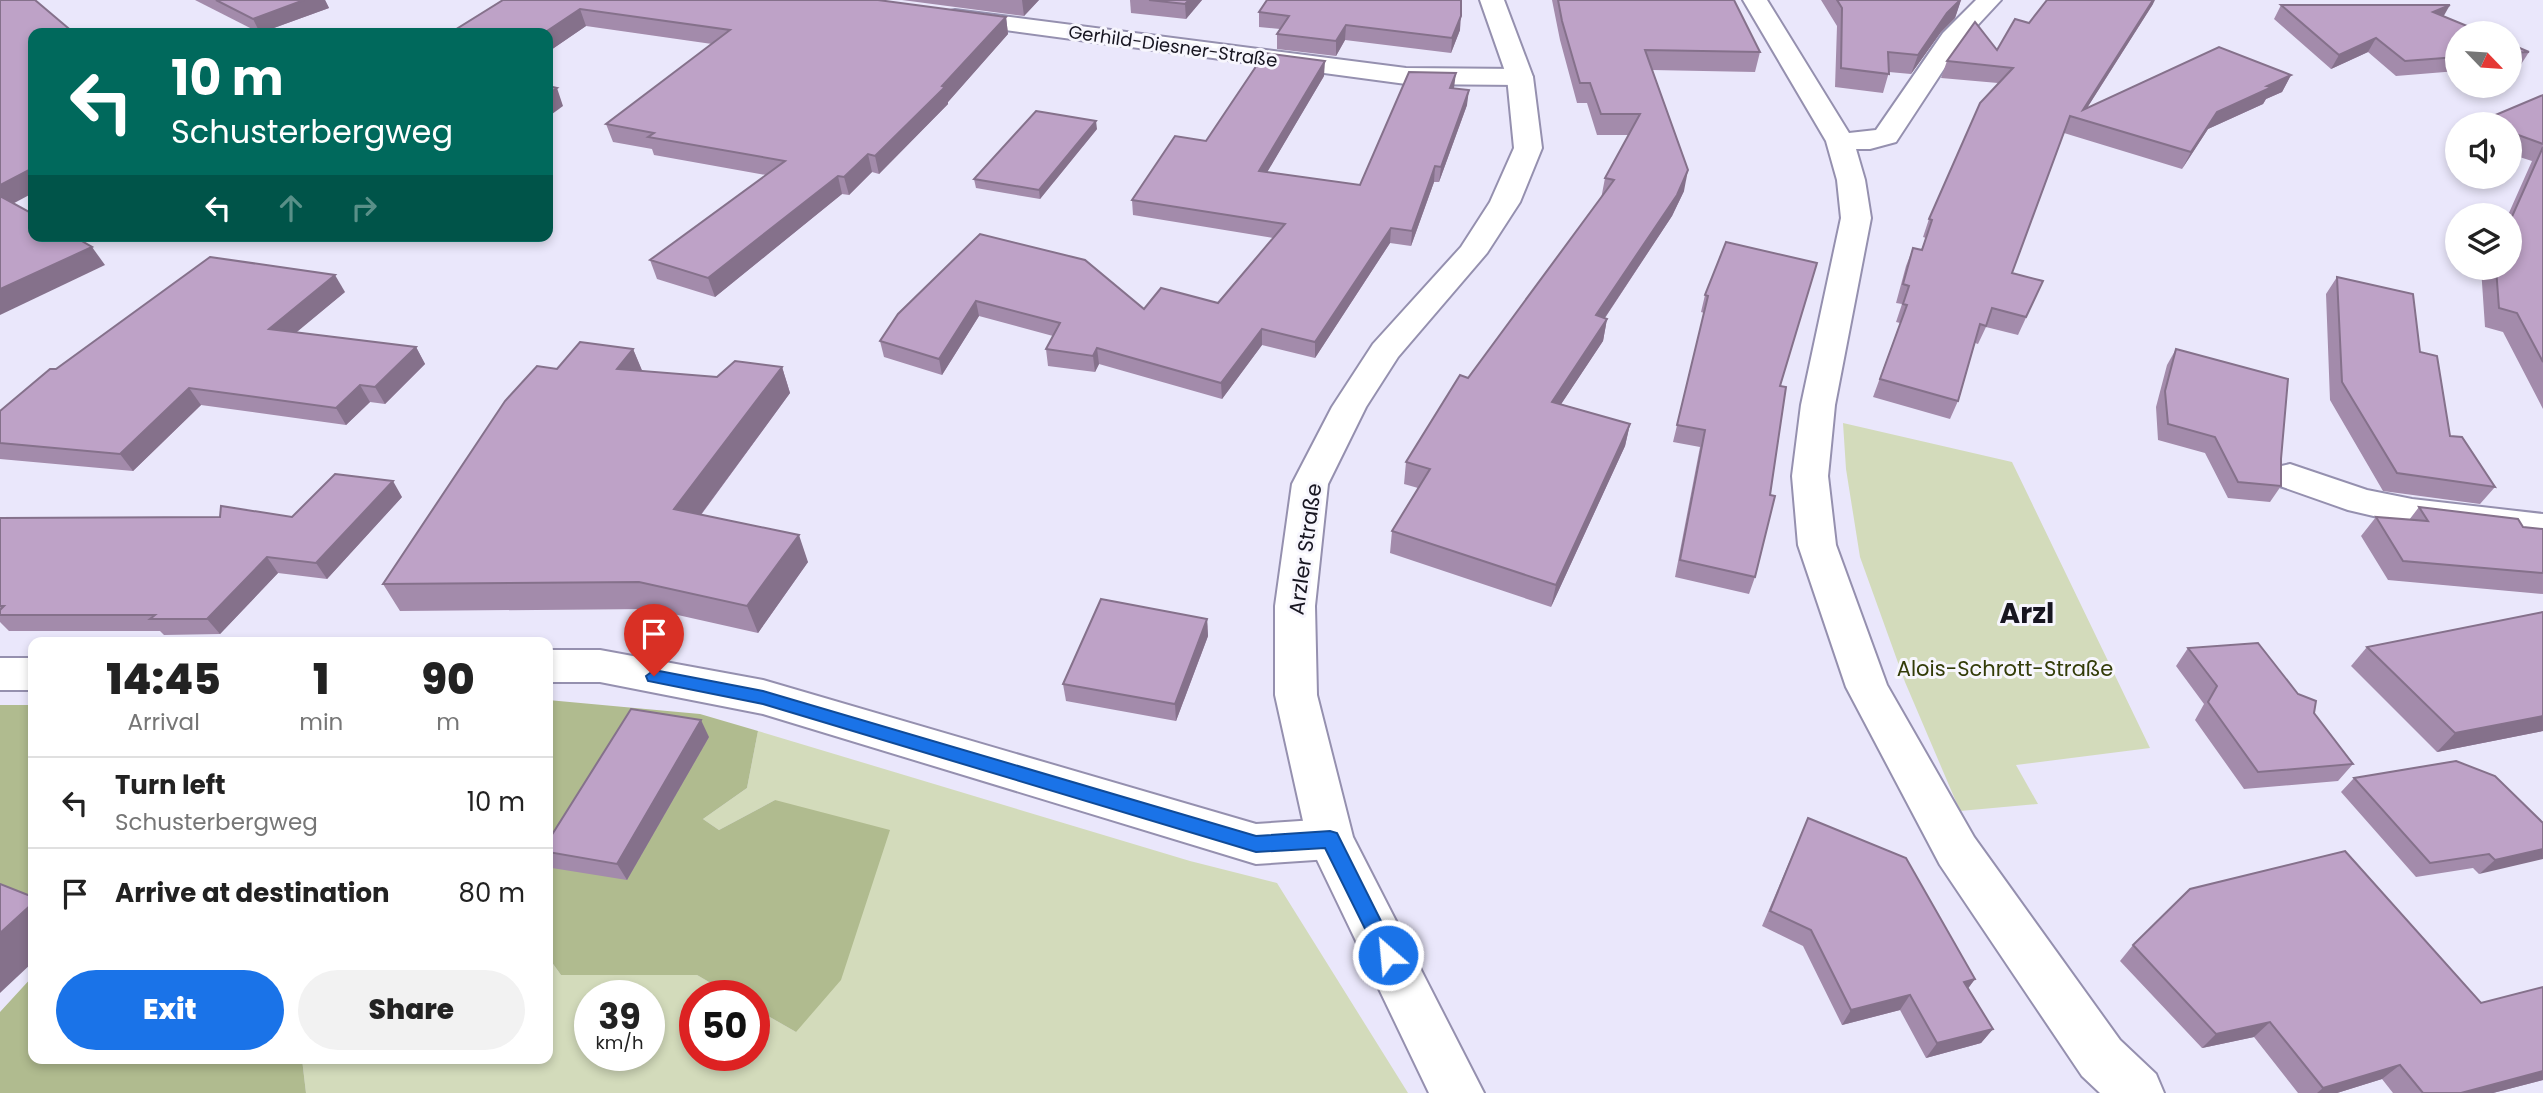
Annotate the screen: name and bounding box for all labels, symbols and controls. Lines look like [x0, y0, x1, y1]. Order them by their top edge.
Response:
street label: Gerhild-Diesner-Straße [1067, 19, 1279, 73]
north arrow [2445, 21, 2522, 98]
map controls [2445, 21, 2522, 280]
text: 10 m [171, 44, 284, 112]
icon: left [56, 56, 147, 147]
text: Schusterbergweg [171, 109, 453, 154]
button: sound [2445, 112, 2522, 189]
icon: left [199, 189, 237, 227]
icon: ahead [272, 189, 310, 227]
icon: right [345, 189, 383, 227]
button: layers [2445, 203, 2522, 280]
street label: Arzler Straße [1281, 481, 1329, 617]
district label: Arzl [2000, 594, 2054, 633]
pin [624, 604, 684, 676]
icon: arrive [635, 615, 673, 653]
text: 14:45 [106, 650, 221, 709]
text: 1 [313, 650, 329, 709]
text: 90 [422, 650, 475, 709]
park label: Alois-Schrott-Straße [1897, 654, 2113, 683]
text: Arrival [127, 706, 200, 738]
text: min [299, 706, 343, 738]
text: m [436, 706, 460, 738]
text: Turn left [115, 767, 226, 803]
icon: left [56, 784, 94, 822]
text: 10 m [467, 784, 525, 820]
text: Schusterbergweg [115, 806, 318, 838]
icon: arrive [56, 875, 94, 913]
text: Arrive at destination [115, 875, 390, 911]
text: 80 m [459, 875, 525, 911]
position arrow [1351, 918, 1425, 992]
button: Exit [56, 970, 284, 1050]
button: Share [298, 970, 525, 1050]
speed limit sign: 50 [679, 980, 770, 1071]
text: 39 [598, 992, 641, 1041]
text: km/h [596, 1030, 643, 1055]

